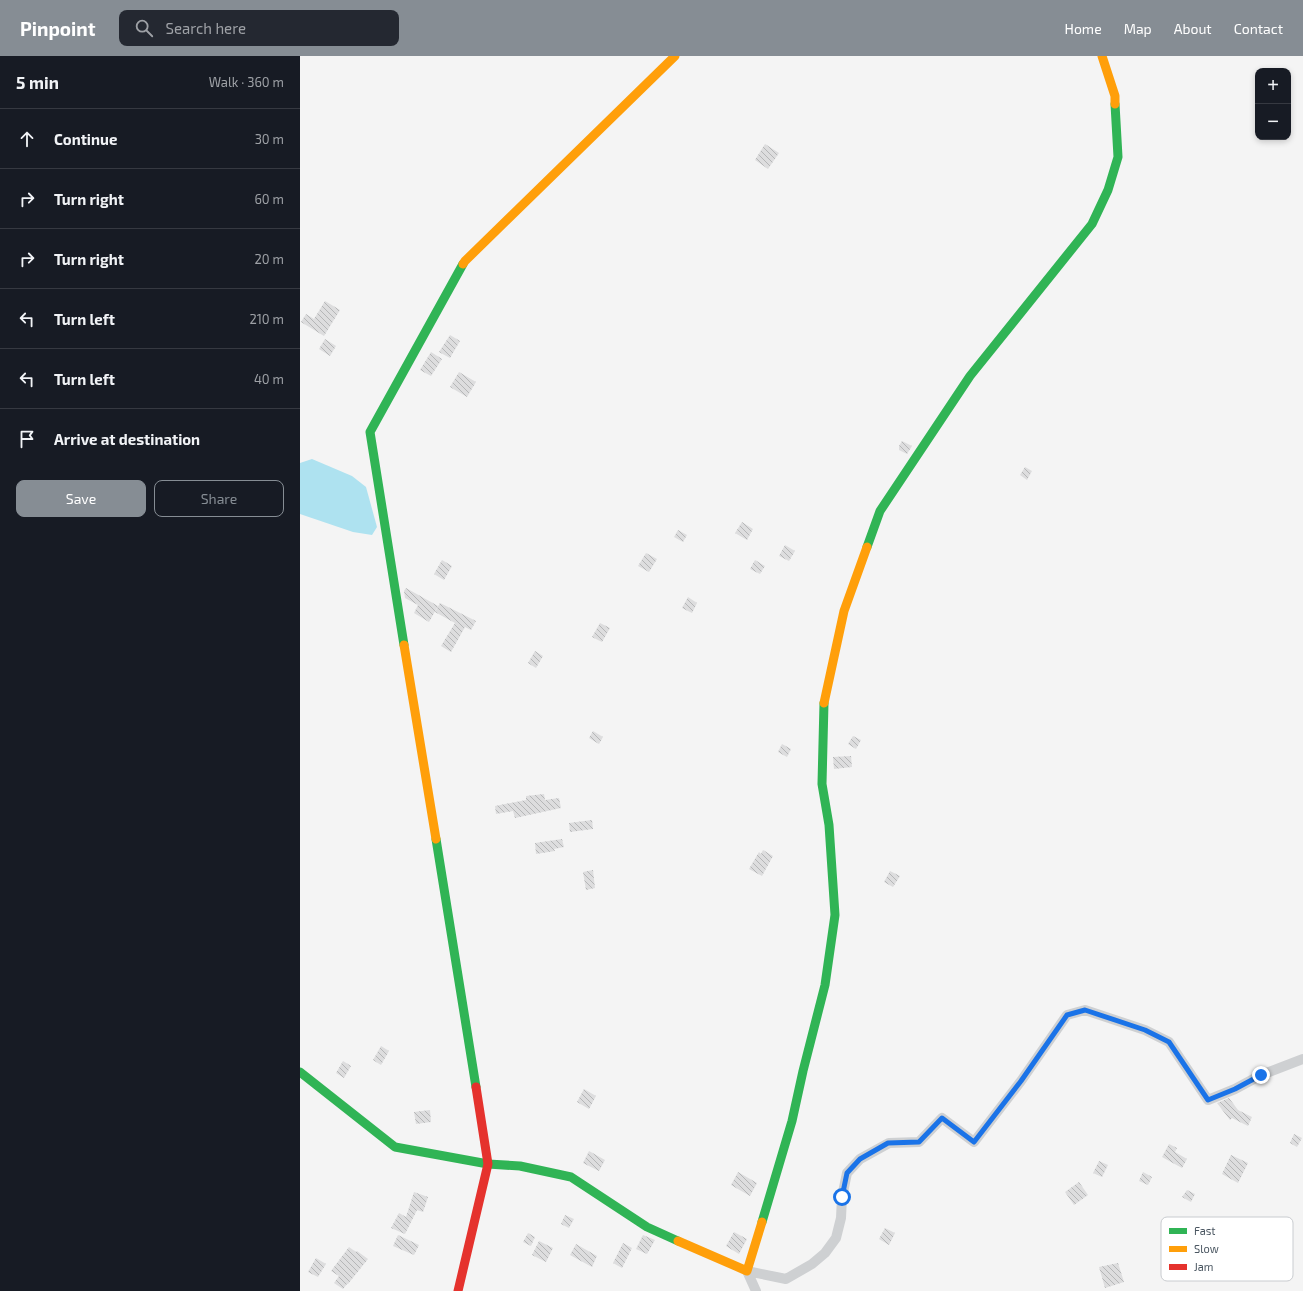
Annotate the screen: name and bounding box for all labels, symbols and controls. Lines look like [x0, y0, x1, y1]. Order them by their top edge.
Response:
search box [119, 10, 399, 46]
text: Pinpoint [20, 17, 95, 40]
icon: search [133, 17, 155, 39]
text: Search here [165, 19, 246, 37]
text: Home [1065, 20, 1102, 37]
text: Map [1124, 20, 1152, 37]
text: About [1174, 20, 1212, 37]
text: Contact [1234, 20, 1283, 37]
map controls [1255, 68, 1291, 140]
button: + [1255, 68, 1291, 104]
text: 5 min [16, 72, 59, 92]
text: Walk · 360 m [209, 74, 284, 90]
button: − [1255, 104, 1291, 140]
icon: ahead [16, 128, 38, 150]
text: Continue [54, 130, 117, 148]
text: 30 m [255, 131, 284, 147]
icon: right [16, 188, 38, 210]
text: Turn right [54, 190, 124, 208]
text: 60 m [254, 191, 284, 207]
icon: right [16, 248, 38, 270]
text: Turn right [54, 250, 124, 268]
text: 20 m [255, 251, 284, 267]
icon: left [16, 308, 38, 330]
text: Turn left [54, 310, 115, 328]
text: 210 m [249, 311, 284, 327]
icon: left [16, 368, 38, 390]
text: Turn left [54, 370, 115, 388]
text: 40 m [254, 371, 284, 387]
icon: arrive [16, 428, 38, 450]
text: Arrive at destination [54, 430, 200, 448]
button: Save [16, 480, 146, 517]
button: Share [154, 480, 284, 517]
route end [1252, 1066, 1270, 1084]
route start [833, 1188, 851, 1206]
legend [1161, 1217, 1293, 1281]
text: Fast [1194, 1224, 1216, 1237]
text: Slow [1194, 1242, 1219, 1255]
text: Jam [1194, 1260, 1213, 1273]

